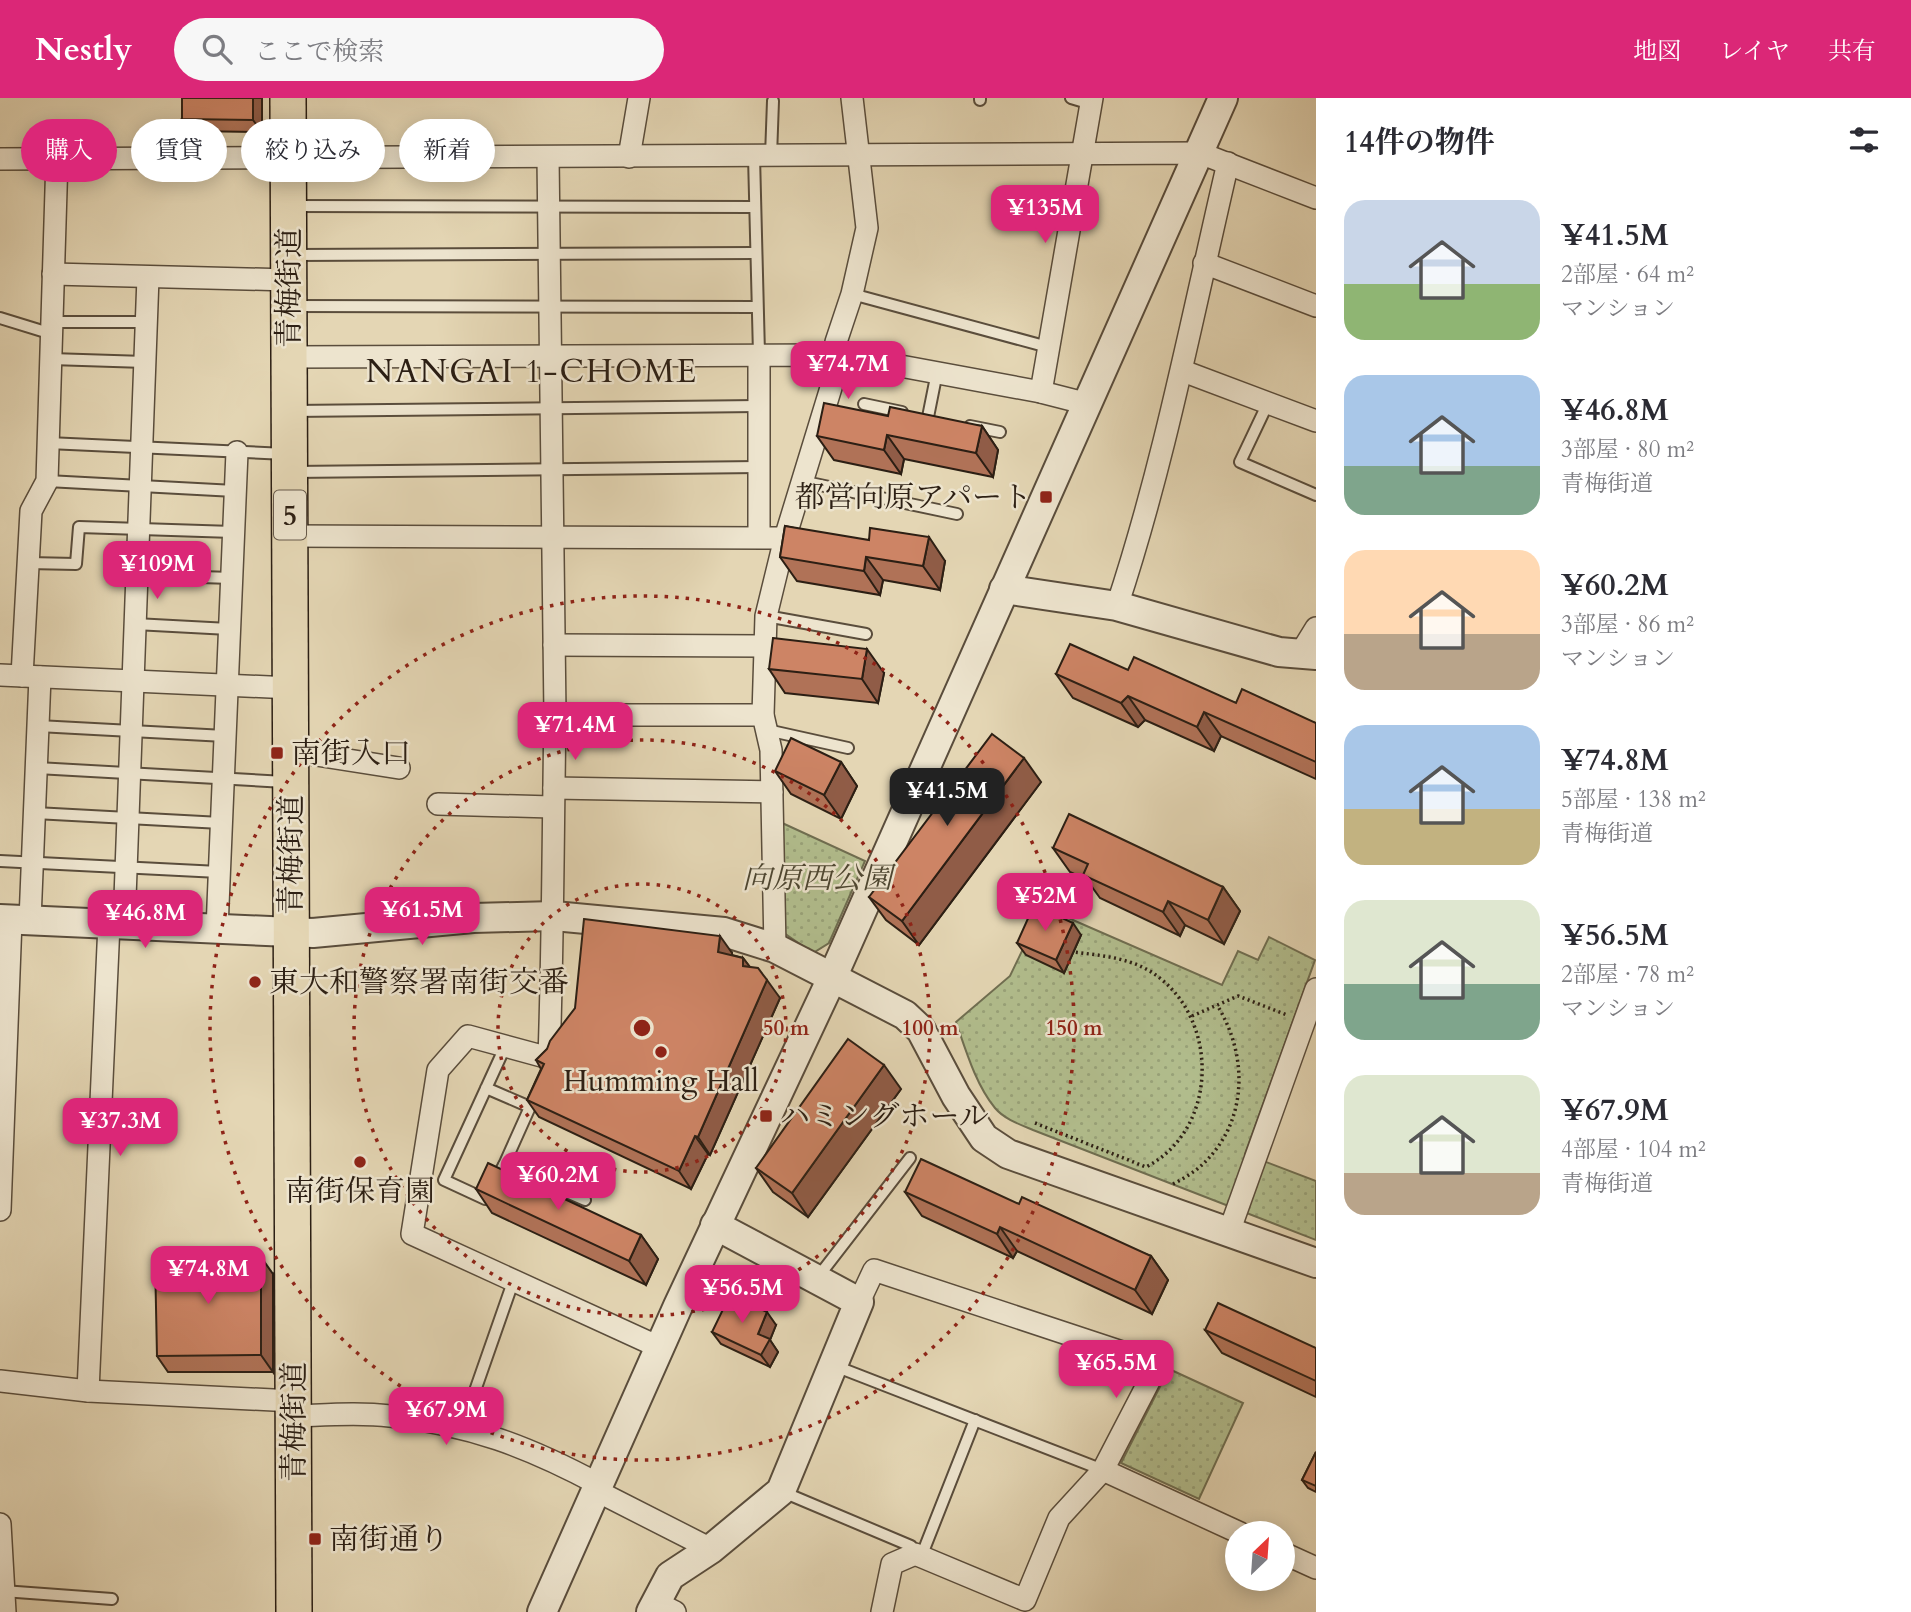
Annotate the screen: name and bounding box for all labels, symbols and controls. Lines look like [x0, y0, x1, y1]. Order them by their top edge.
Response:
search box [174, 18, 664, 81]
text: Nestly [35, 27, 132, 72]
icon: search [198, 30, 236, 68]
text: ここで検索 [254, 34, 384, 69]
text: 地図 [1633, 35, 1681, 68]
text: レイヤ [1719, 35, 1790, 68]
text: 共有 [1828, 35, 1876, 68]
chip: 購入 [21, 119, 117, 182]
chip: 賃貸 [131, 119, 227, 182]
chip: 絞り込み [241, 119, 385, 182]
chip: 新着 [399, 119, 495, 182]
icon: filters [1845, 121, 1883, 159]
text: 14件の物件 [1344, 122, 1495, 163]
pin: ¥135M [996, 186, 1094, 245]
text: ¥135M [1007, 192, 1083, 223]
text: ¥41.5M [1561, 215, 1669, 256]
street label: 青梅街道 [269, 228, 310, 348]
icon: home [1400, 228, 1484, 312]
text: 2部屋 · 64 m² [1561, 259, 1694, 290]
text: マンション [1561, 293, 1675, 324]
pin: ¥74.7M [791, 342, 905, 401]
text: ¥74.7M [807, 348, 889, 379]
district label: NANGAI 1-CHOME [366, 350, 698, 394]
text: ¥46.8M [1561, 390, 1669, 431]
icon: home [1400, 403, 1484, 487]
text: 3部屋 · 80 m² [1561, 434, 1694, 465]
text: 青梅街道 [1561, 468, 1653, 499]
place label: 都営向原アパート [794, 477, 1032, 518]
marker: 都営向原アパート [1038, 489, 1054, 505]
road number: 5 [274, 490, 306, 540]
pin: ¥109M [108, 542, 206, 601]
text: ¥109M [119, 548, 195, 579]
text: ¥60.2M [1561, 565, 1669, 606]
icon: home [1400, 578, 1484, 662]
text: 3部屋 · 86 m² [1561, 609, 1694, 640]
text: マンション [1561, 643, 1675, 674]
pin: ¥71.4M [518, 702, 632, 762]
text: ¥71.4M [534, 709, 616, 740]
place label: 南街入口 [291, 733, 411, 774]
text: ¥74.8M [1561, 740, 1669, 781]
marker: 南街入口 [269, 745, 285, 761]
icon: home [1400, 753, 1484, 837]
pin: ¥41.5M [890, 768, 1004, 828]
text: ¥41.5M [906, 775, 988, 806]
text: 5部屋 · 138 m² [1561, 784, 1706, 815]
street label: 青梅街道 [271, 795, 312, 915]
text: 青梅街道 [1561, 818, 1653, 849]
park label: 向原西公園 [742, 858, 897, 899]
pin: ¥52M [1004, 874, 1086, 933]
text: ¥52M [1013, 880, 1077, 911]
pin: ¥61.5M [365, 888, 479, 947]
pin: ¥46.8M [88, 890, 202, 950]
text: ¥61.5M [381, 894, 463, 925]
text: ¥46.8M [104, 897, 186, 928]
text: ¥56.5M [1561, 915, 1669, 956]
icon: home [1400, 928, 1484, 1012]
text: 2部屋 · 78 m² [1561, 959, 1694, 990]
place label: 東大和警察署南街交番 [269, 962, 569, 1003]
marker: 東大和警察署南街交番 [247, 974, 263, 990]
text: マンション [1561, 993, 1675, 1024]
text: 50 m [763, 1014, 810, 1043]
text: 100 m [901, 1014, 959, 1043]
text: 150 m [1045, 1014, 1103, 1043]
centre of rings [630, 1016, 654, 1040]
marker: Humming Hall [653, 1044, 669, 1060]
place label: Humming Hall [563, 1061, 759, 1102]
text: ¥67.9M [1561, 1090, 1669, 1131]
place label: ハミングホール [780, 1096, 989, 1137]
pin: ¥37.3M [63, 1098, 177, 1158]
icon: home [1400, 1103, 1484, 1187]
text: ¥37.3M [79, 1105, 161, 1136]
marker: ハミングホール [758, 1108, 774, 1124]
text: 4部屋 · 104 m² [1561, 1134, 1706, 1165]
pin: ¥60.2M [501, 1152, 615, 1212]
marker: 南街保育園 [352, 1154, 368, 1170]
text: ¥60.2M [517, 1159, 599, 1190]
text: 青梅街道 [1561, 1168, 1653, 1199]
place label: 南街保育園 [285, 1171, 435, 1212]
pin: ¥74.8M [151, 1246, 265, 1306]
text: ¥74.8M [167, 1253, 249, 1284]
pin: ¥56.5M [685, 1266, 799, 1325]
text: ¥56.5M [701, 1272, 783, 1303]
pin: ¥65.5M [1059, 1340, 1173, 1400]
text: ¥65.5M [1075, 1347, 1157, 1378]
street label: 青梅街道 [274, 1362, 315, 1482]
pin: ¥67.9M [389, 1388, 503, 1447]
text: ¥67.9M [405, 1394, 487, 1425]
place label: 南街通り [329, 1519, 449, 1560]
north arrow [1225, 1521, 1295, 1591]
map controls [1225, 1521, 1295, 1591]
marker: 南街通り [307, 1531, 323, 1547]

